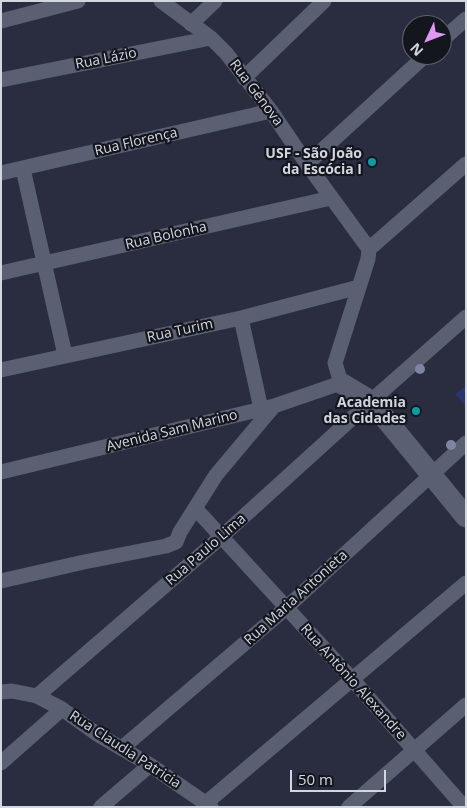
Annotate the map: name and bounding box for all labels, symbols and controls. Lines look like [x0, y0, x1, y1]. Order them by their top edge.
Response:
north arrow [402, 15, 452, 65]
text: N [406, 39, 427, 61]
street label: Rua Lázio [74, 45, 138, 73]
street label: Rua Gênova [226, 57, 286, 129]
street label: Rua Florença [93, 124, 179, 160]
place label: USF - São João da Escócia I [265, 146, 362, 178]
marker: USF - São João da Escócia I [366, 156, 378, 168]
street label: Rua Bolonha [124, 218, 208, 254]
street label: Rua Turim [145, 316, 215, 346]
place label: Academia das Cidades [323, 395, 406, 428]
marker: Academia das Cidades [410, 405, 422, 417]
street label: Avenida Sam Marino [105, 407, 239, 455]
street label: Rua Paulo Lima [163, 511, 249, 589]
street label: Rua Maria Antonieta [241, 547, 351, 649]
street label: Rua Antônio Alexandre [297, 621, 409, 743]
street label: Rua Claudia Patricia [66, 708, 184, 792]
scale bar [292, 760, 388, 792]
text: 50 m [298, 769, 333, 789]

